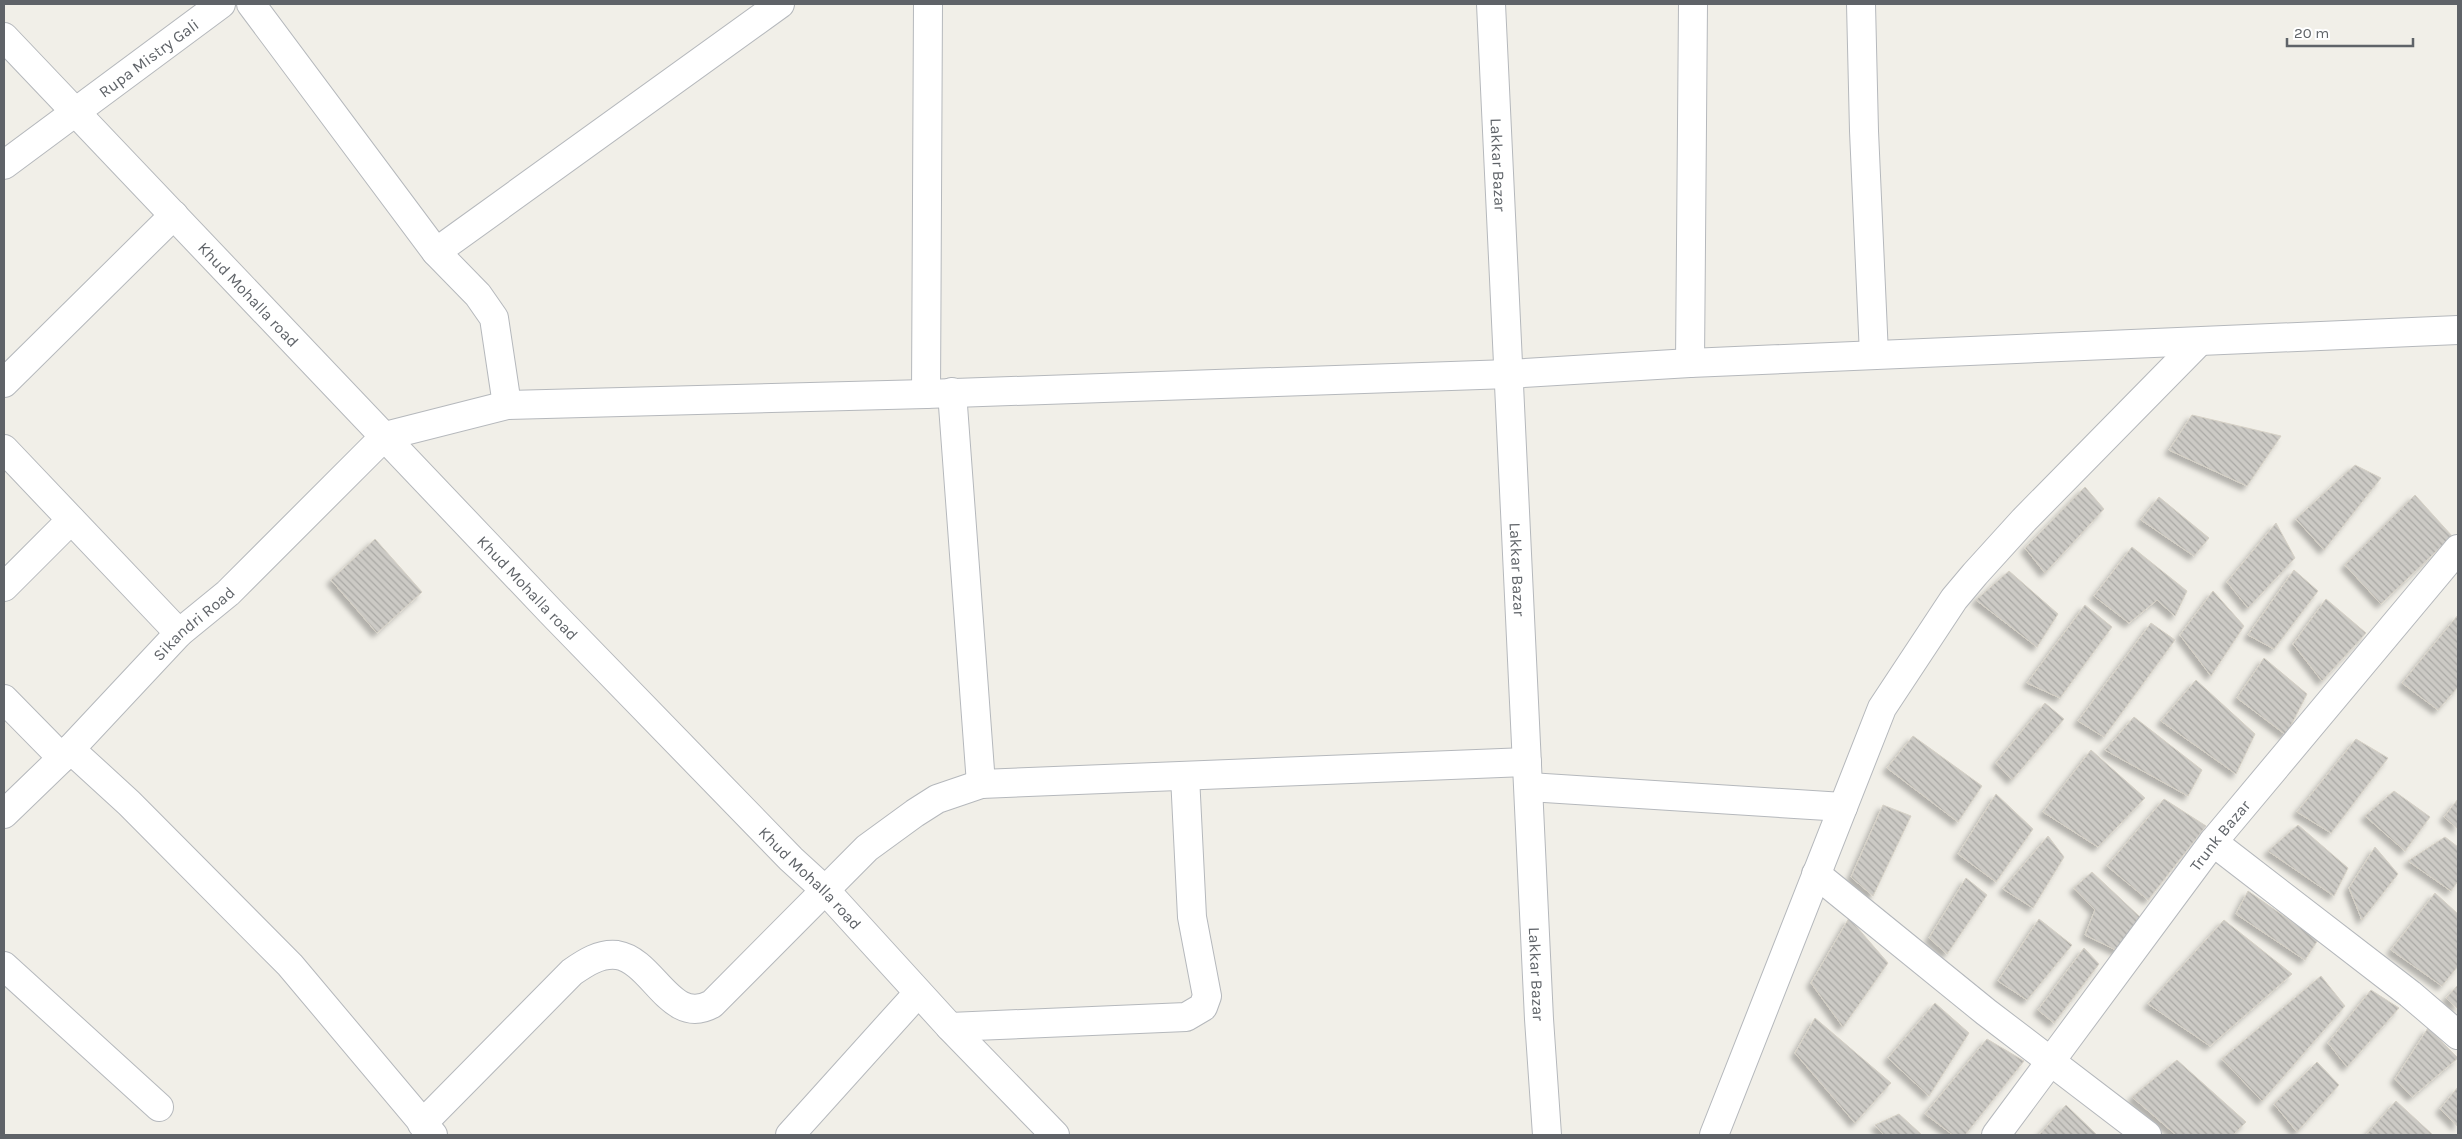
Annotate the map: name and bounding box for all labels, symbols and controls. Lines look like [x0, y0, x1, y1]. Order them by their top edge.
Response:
street label: Rupa Mistry Gali [95, 14, 202, 101]
scale bar [2287, 15, 2413, 47]
text: 20 m [2294, 24, 2329, 42]
street label: Lakkar Bazar [1487, 118, 1510, 212]
street label: Khud Mohalla road [194, 238, 303, 351]
street label: Lakkar Bazar [1506, 522, 1529, 617]
street label: Khud Mohalla road [474, 531, 582, 644]
street label: Sikandri Road [149, 583, 238, 664]
street label: Trunk Bazar [2185, 796, 2254, 875]
street label: Khud Mohalla road [755, 822, 866, 933]
street label: Lakkar Bazar [1525, 927, 1549, 1021]

